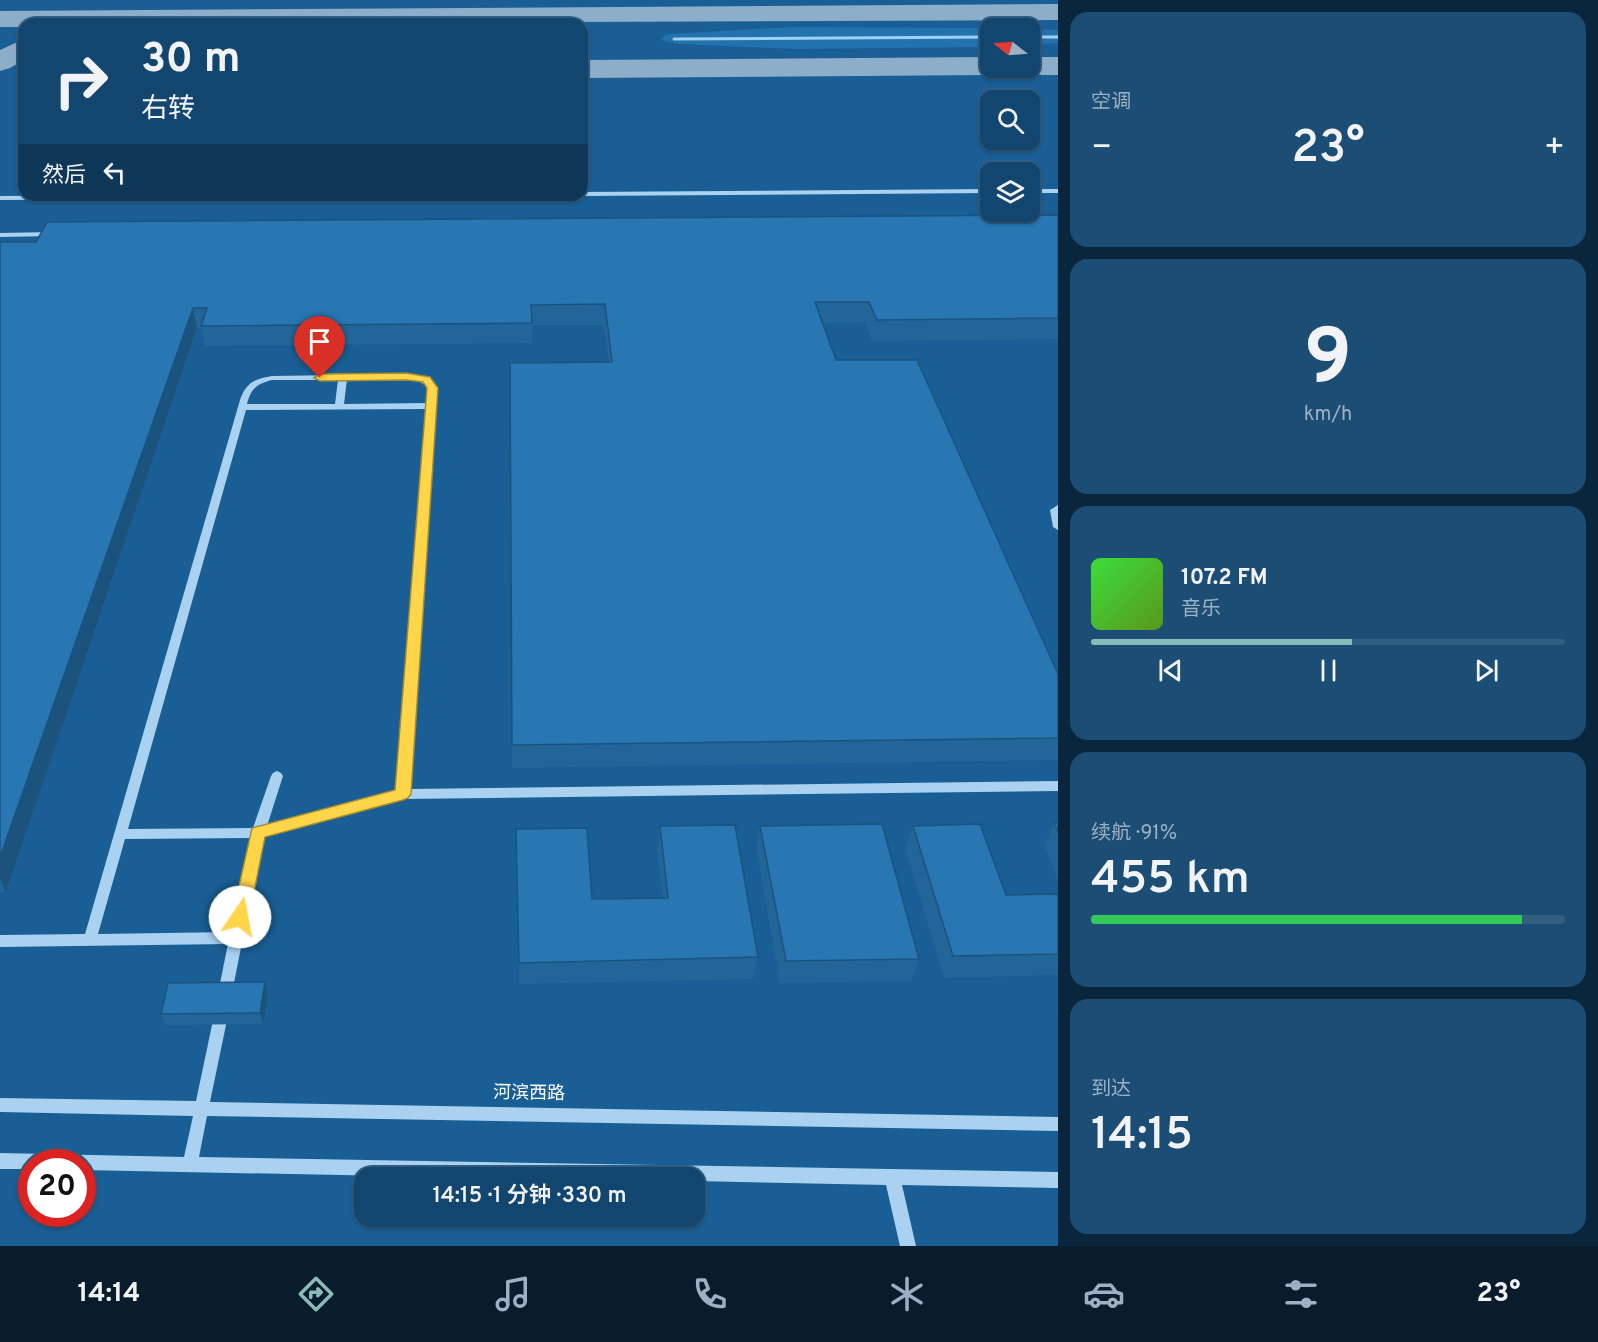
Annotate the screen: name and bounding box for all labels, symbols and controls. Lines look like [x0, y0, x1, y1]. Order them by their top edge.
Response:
north arrow [980, 18, 1040, 78]
map controls [980, 18, 1040, 222]
text: 30 m [141, 34, 240, 87]
icon: right [42, 42, 120, 120]
button: search [980, 90, 1040, 150]
text: 空调 [1091, 90, 1131, 116]
text: 右转 [141, 93, 195, 127]
text: 23° [1291, 121, 1365, 178]
text: − [1091, 128, 1112, 170]
text: + [1544, 128, 1565, 170]
icon: left [98, 156, 131, 189]
button: layers [980, 162, 1040, 222]
text: 然后 [42, 163, 86, 190]
text: 9 [1304, 313, 1352, 412]
pin [294, 316, 345, 378]
icon: arrive [303, 325, 336, 358]
text: km/h [1304, 402, 1352, 428]
text: 107.2 FM [1181, 565, 1268, 592]
text: 音乐 [1181, 597, 1221, 623]
icon: previous [1154, 654, 1187, 687]
icon: pause [1312, 654, 1345, 687]
icon: next [1470, 654, 1503, 687]
text: 续航 · 91% [1091, 821, 1177, 847]
text: 455 km [1091, 852, 1250, 909]
position arrow [208, 885, 272, 949]
text: 到达 [1091, 1077, 1131, 1103]
street label: 河滨西路 [493, 1082, 565, 1106]
text: 14:15 [1091, 1108, 1193, 1165]
speed limit sign: 20 [18, 1149, 96, 1227]
text: 14:15 · 1 分钟 · 330 m [432, 1183, 627, 1210]
icon: directions [295, 1273, 337, 1315]
icon: music [492, 1273, 534, 1315]
icon: phone [689, 1273, 731, 1315]
icon: climate [886, 1273, 928, 1315]
icon: car [1083, 1273, 1125, 1315]
icon: filters [1280, 1273, 1322, 1315]
text: 14:14 [77, 1277, 140, 1311]
text: 23° [1477, 1277, 1521, 1311]

